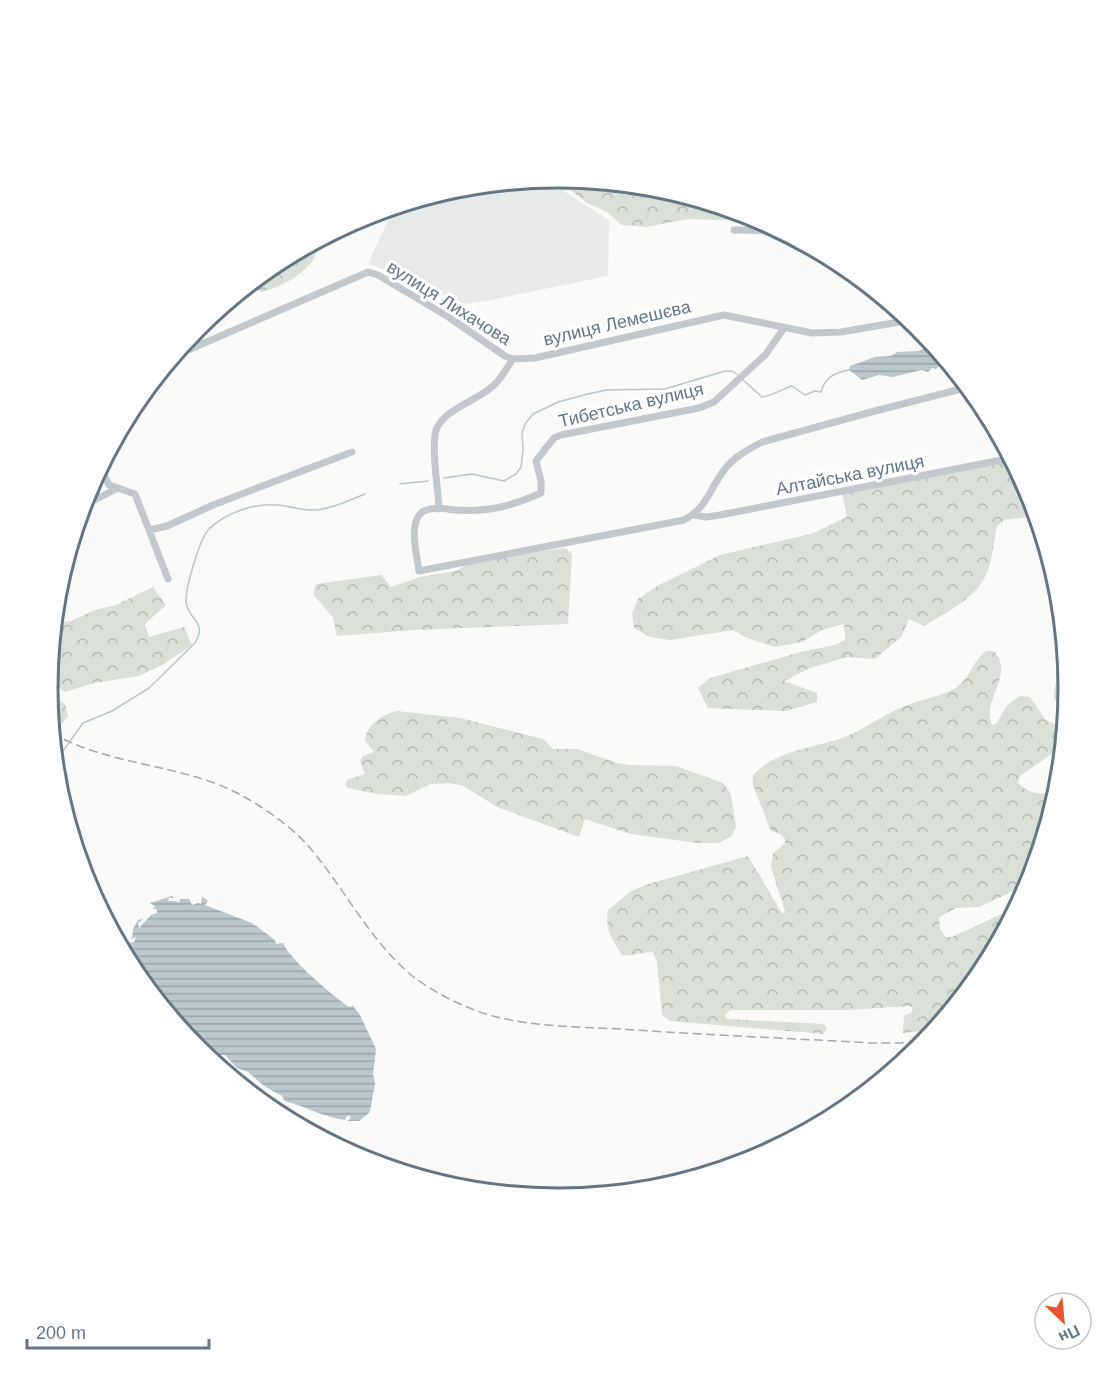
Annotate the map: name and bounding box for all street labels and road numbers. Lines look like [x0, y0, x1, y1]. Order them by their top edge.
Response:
street label: вулиця Лихачова [383, 257, 516, 350]
street label: вулиця Лемешєва [541, 296, 694, 350]
street label: Тибетська вулиця [557, 379, 705, 431]
street label: Алтайська вулиця [774, 451, 926, 499]

